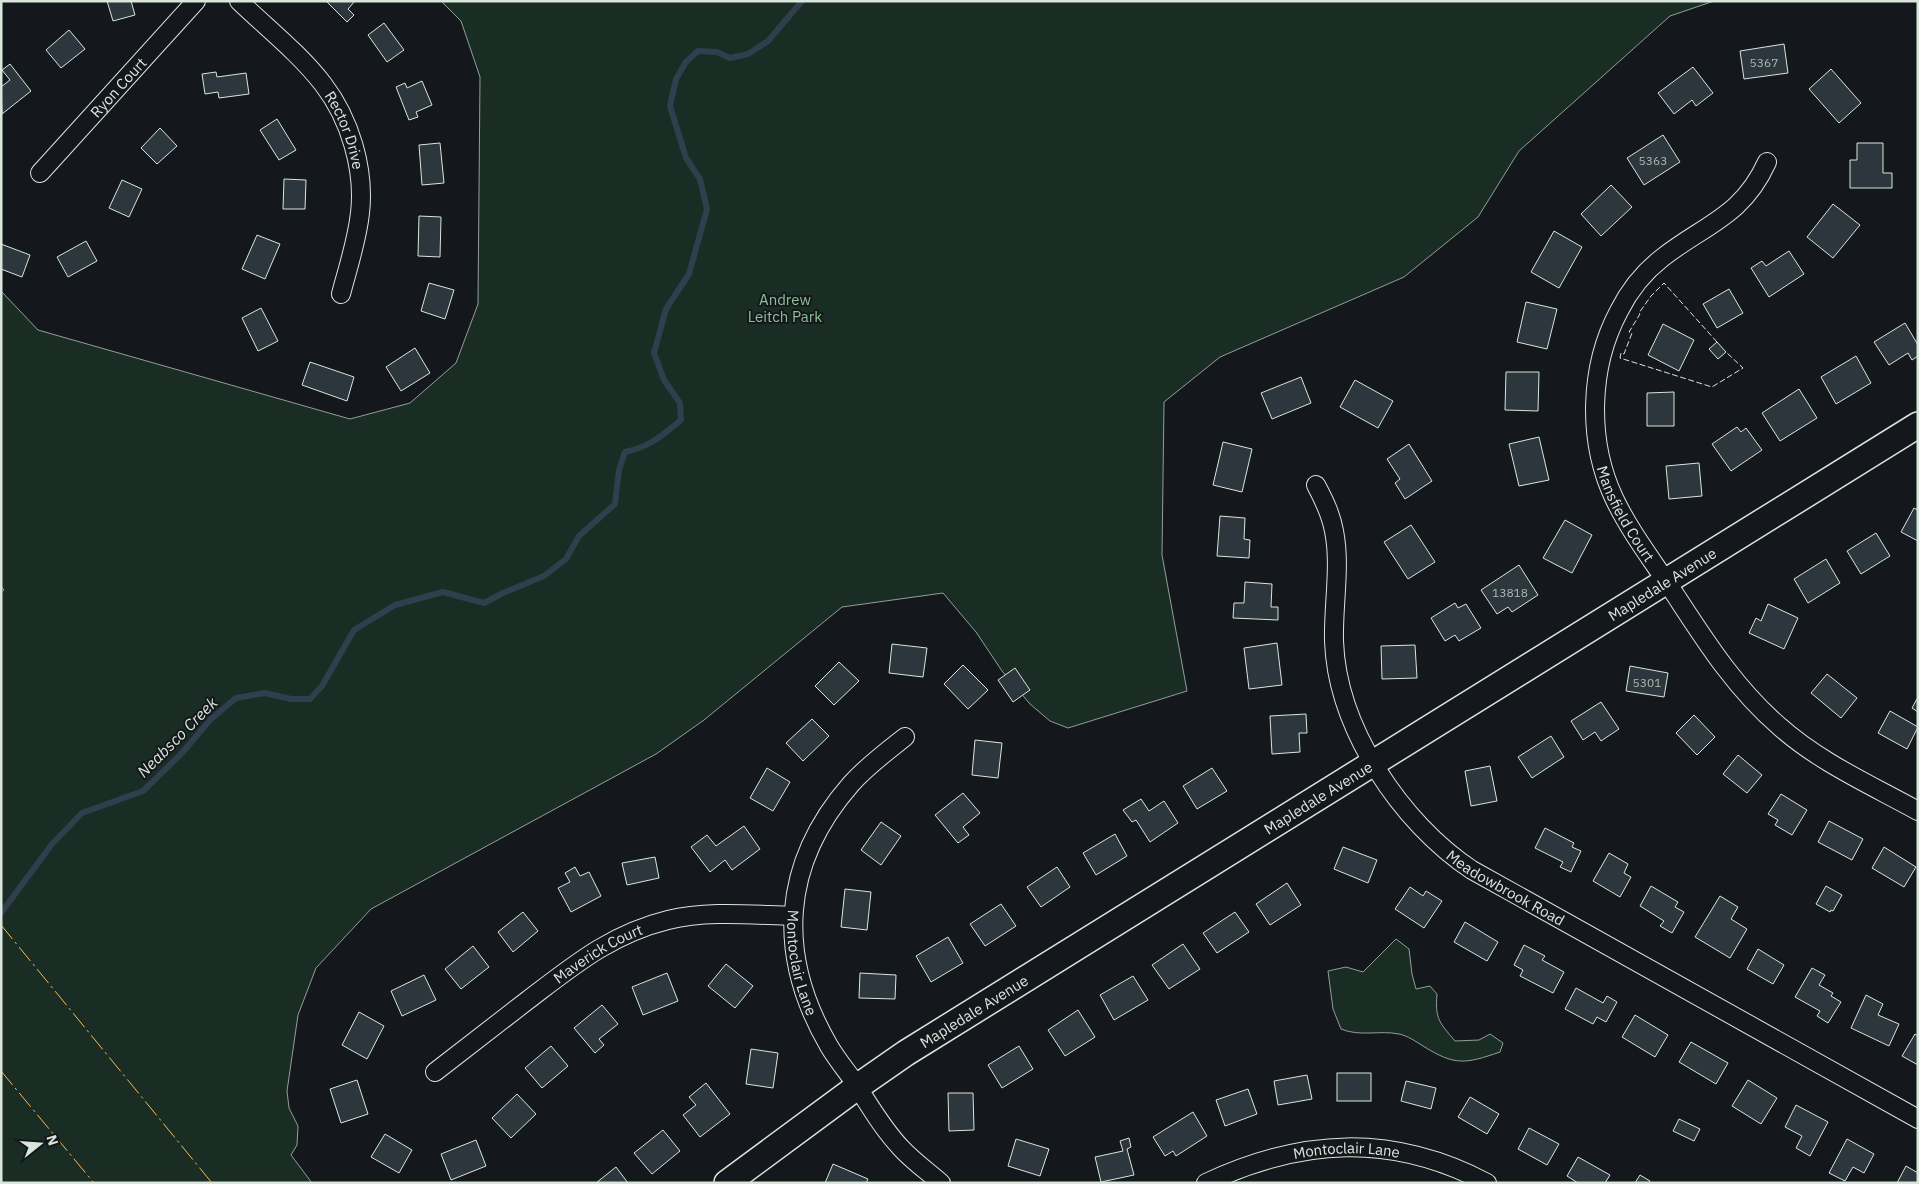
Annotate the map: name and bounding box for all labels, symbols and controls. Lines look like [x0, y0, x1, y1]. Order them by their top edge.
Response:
street label: Ryon Court [86, 53, 150, 121]
house number: 5367 [1750, 55, 1778, 70]
street label: Rector Drive [321, 87, 368, 171]
house number: 5363 [1639, 153, 1667, 168]
park label: Andrew Leitch Park [748, 290, 822, 326]
street label: Mansfield Court [1593, 463, 1659, 565]
street label: Mapledale Avenue [1604, 543, 1720, 625]
house number: 13818 [1492, 585, 1528, 600]
house number: 5301 [1633, 675, 1661, 690]
water label: Neabsco Creek [133, 692, 222, 781]
street label: Mapledale Avenue [1260, 757, 1376, 838]
street label: Meadowbrook Road [1443, 845, 1568, 929]
street label: Montoclair Lane [784, 909, 822, 1018]
street label: Maverick Court [549, 919, 645, 987]
street label: Mapledale Avenue [916, 970, 1031, 1052]
north arrow [15, 1119, 65, 1169]
text: N [42, 1133, 63, 1148]
street label: Montoclair Lane [1291, 1138, 1402, 1163]

